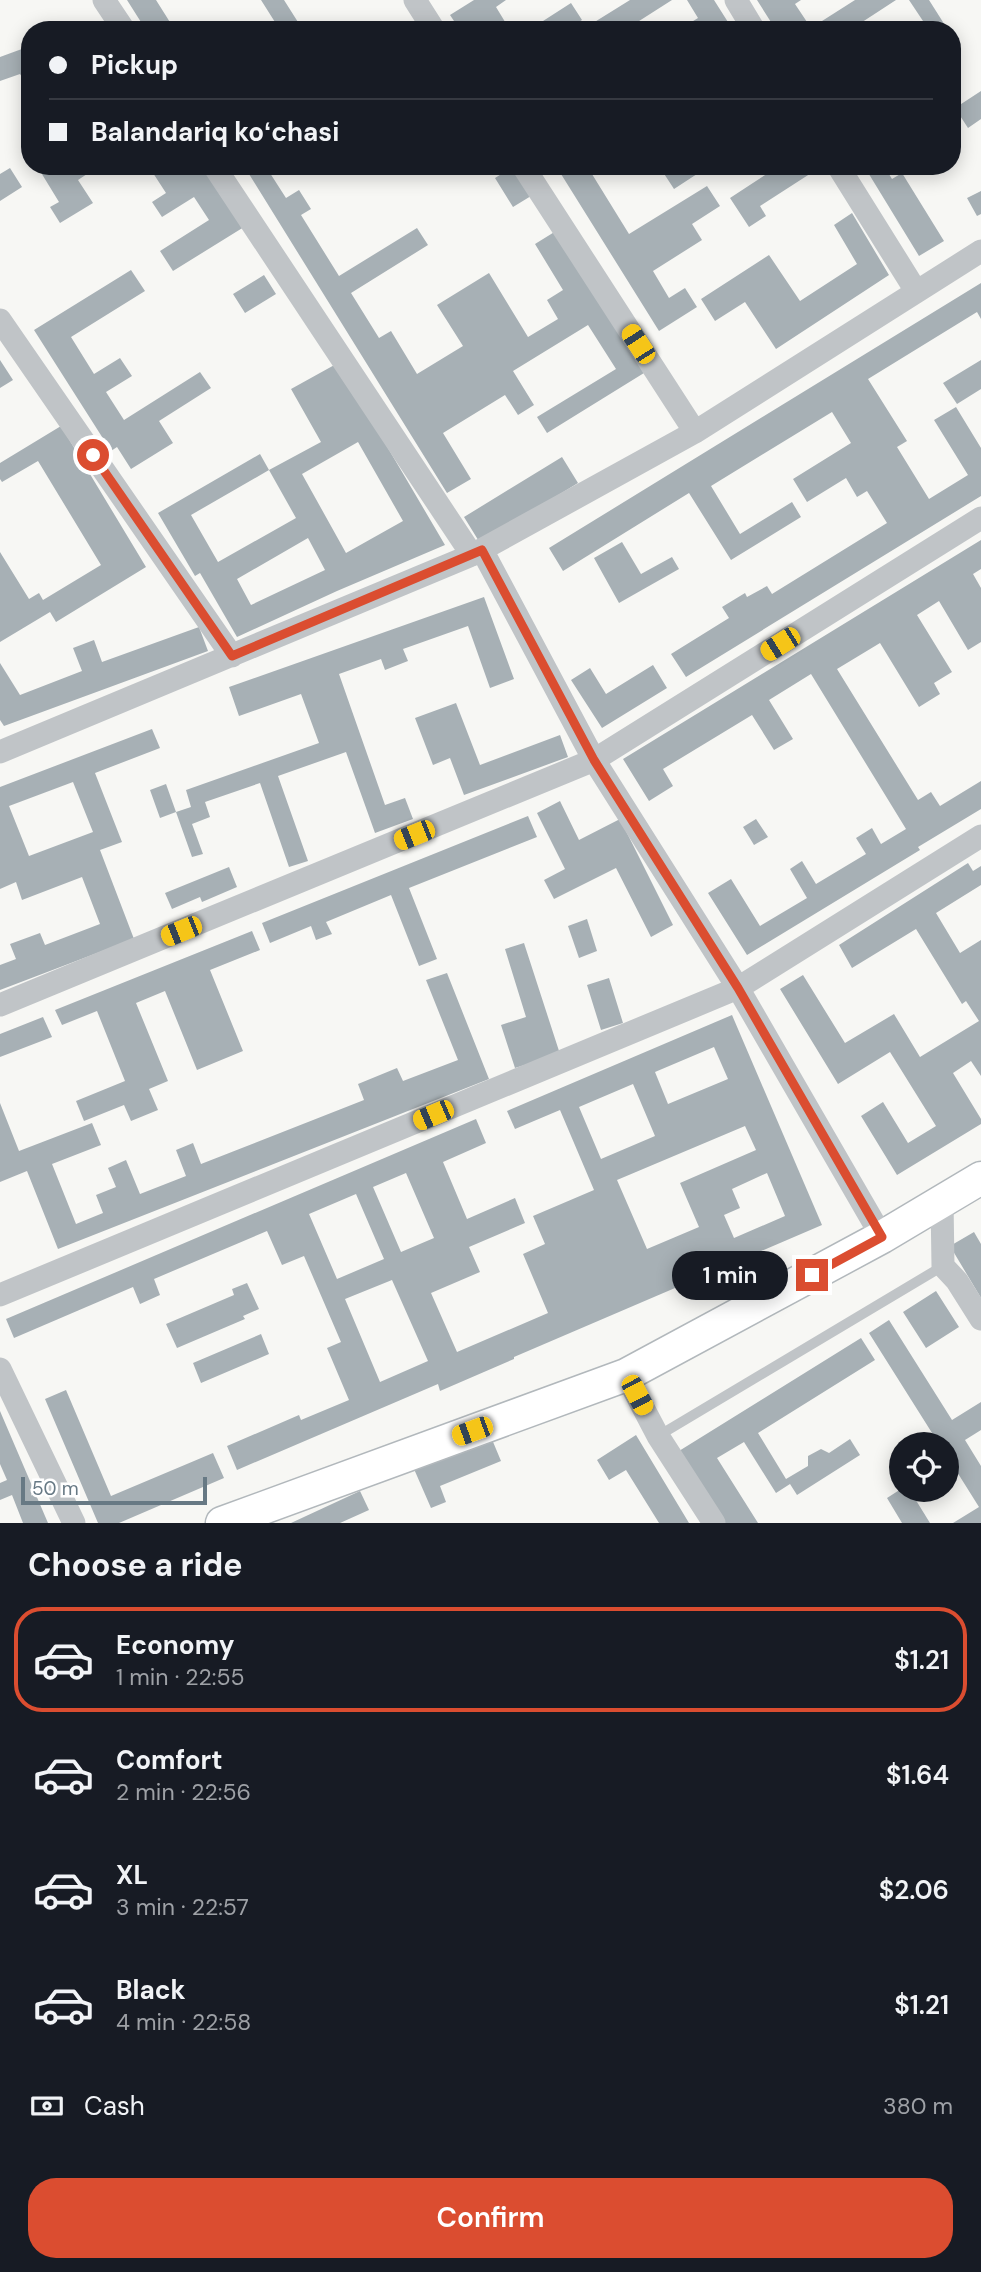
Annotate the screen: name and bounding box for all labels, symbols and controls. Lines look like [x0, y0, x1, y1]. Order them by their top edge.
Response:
text: Pickup [91, 48, 178, 82]
text: Balandariq koʻchasi [91, 115, 339, 149]
car [618, 321, 659, 367]
route start [77, 439, 109, 471]
car [757, 624, 804, 664]
car [391, 817, 438, 853]
car [158, 913, 205, 949]
car [410, 1097, 457, 1133]
callout: 1 min [672, 1250, 788, 1300]
route end [796, 1259, 828, 1291]
text: 1 min [703, 1260, 757, 1290]
car [618, 1372, 657, 1418]
car [449, 1414, 496, 1448]
map controls [889, 1432, 959, 1502]
button: locate [889, 1432, 959, 1502]
scale bar [21, 1474, 206, 1506]
text: 50 m [32, 1476, 79, 1501]
text: Choose a ride [28, 1544, 243, 1586]
icon: car [32, 1628, 95, 1691]
text: Economy [116, 1628, 234, 1662]
text: $1.21 [894, 1643, 949, 1677]
text: 1 min · 22:55 [116, 1662, 245, 1692]
icon: car [32, 1743, 95, 1806]
text: Comfort [116, 1743, 222, 1777]
text: $1.64 [886, 1758, 949, 1792]
text: 2 min · 22:56 [116, 1777, 251, 1807]
icon: car [32, 1858, 95, 1921]
text: XL [116, 1858, 148, 1892]
text: $2.06 [879, 1873, 949, 1907]
text: 3 min · 22:57 [116, 1892, 249, 1922]
icon: car [32, 1973, 95, 2036]
text: Black [116, 1973, 186, 2007]
text: $1.21 [894, 1988, 949, 2022]
text: 4 min · 22:58 [116, 2007, 251, 2037]
icon: cash [28, 2087, 66, 2125]
text: Cash [84, 2089, 145, 2123]
text: 380 m [883, 2091, 953, 2121]
button: Confirm [28, 2178, 953, 2258]

